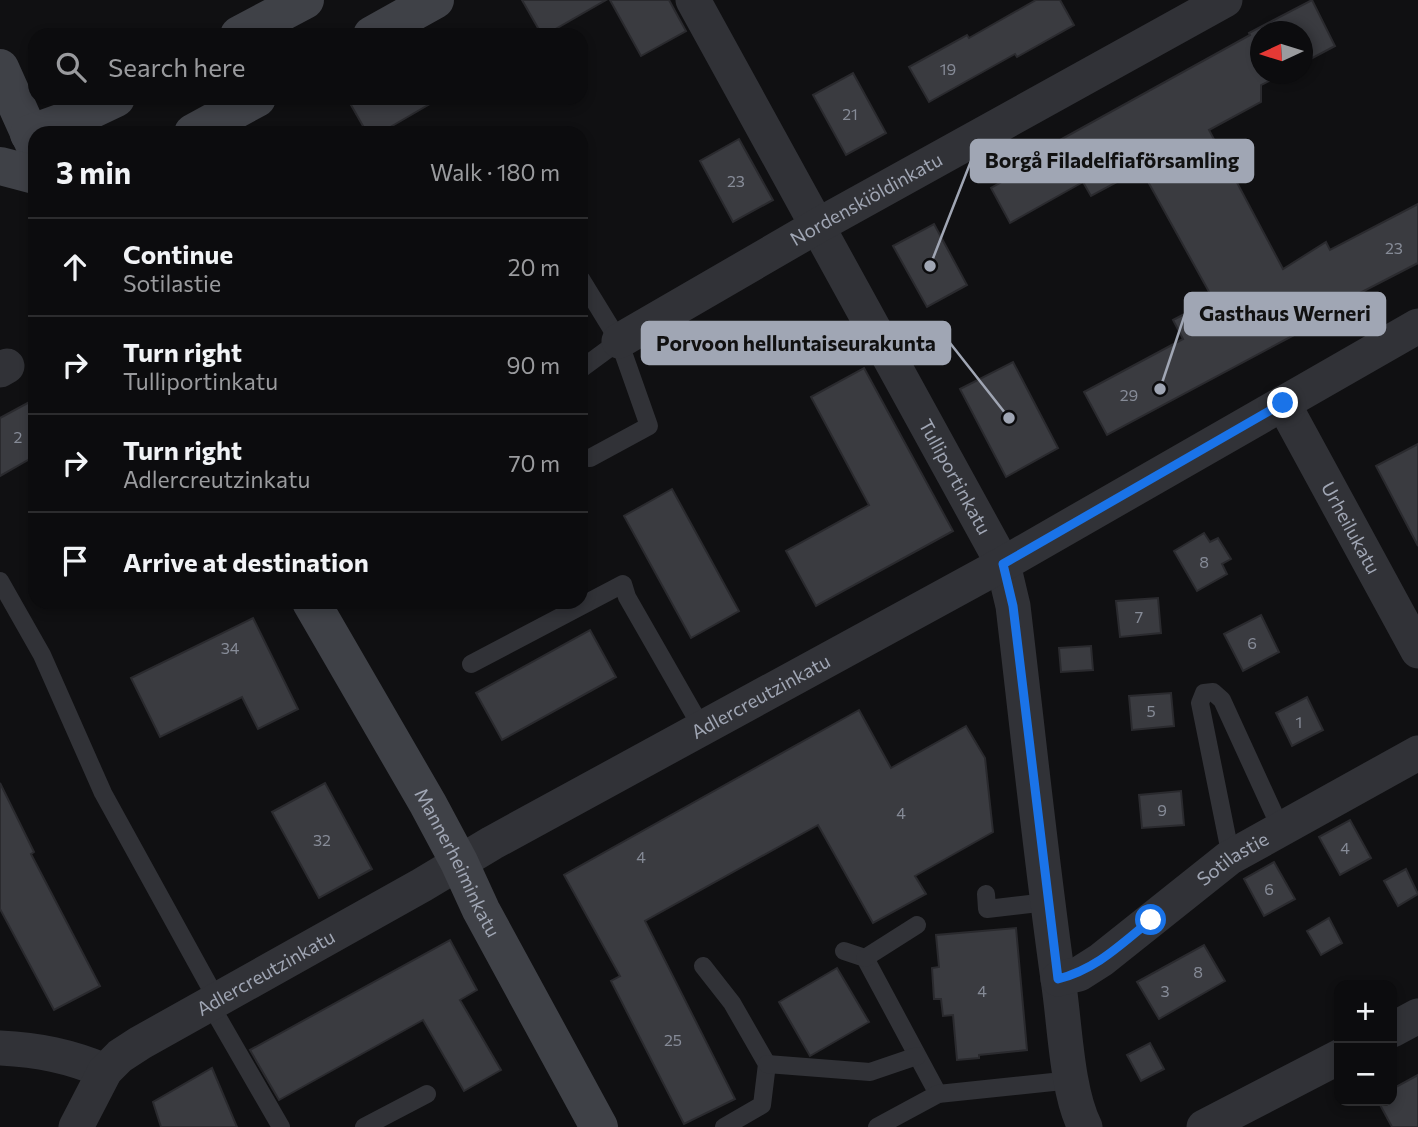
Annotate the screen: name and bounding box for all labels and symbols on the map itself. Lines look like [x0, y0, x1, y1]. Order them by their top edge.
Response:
north arrow [1250, 21, 1313, 84]
house number: 19 [940, 59, 956, 78]
house number: 21 [842, 104, 858, 123]
callout: Borgå Filadelfiaförsamling [971, 140, 1253, 182]
street label: Nordenskiöldinkatu [786, 147, 946, 250]
text: Borgå Filadelfiaförsamling [985, 147, 1240, 172]
house number: 23 [727, 171, 745, 190]
house number: 23 [1385, 238, 1403, 257]
callout: Gasthaus Werneri [1185, 293, 1385, 335]
text: Gasthaus Werneri [1199, 300, 1371, 325]
callout: Porvoon helluntaiseurakunta [642, 322, 950, 364]
text: Porvoon helluntaiseurakunta [656, 330, 936, 355]
house number: 29 [1120, 385, 1138, 404]
route end [1267, 387, 1298, 418]
street label: Tulliportinkatu [915, 415, 996, 538]
house number: 2 [14, 427, 23, 446]
street label: Urheilukatu [1317, 477, 1386, 578]
house number: 8 [1199, 552, 1209, 571]
house number: 7 [1135, 607, 1143, 626]
house number: 6 [1247, 633, 1257, 652]
house number: 34 [221, 638, 240, 657]
street label: Adlercreutzinkatu [687, 649, 834, 743]
house number: 5 [1146, 701, 1156, 720]
house number: 1 [1296, 712, 1302, 731]
street label: Mannerheiminkatu [410, 784, 505, 941]
house number: 9 [1157, 800, 1167, 819]
house number: 4 [896, 803, 906, 822]
street label: Sotilastie [1192, 827, 1272, 890]
house number: 32 [313, 830, 331, 849]
house number: 4 [1340, 838, 1350, 857]
house number: 4 [636, 847, 646, 866]
house number: 6 [1264, 879, 1274, 898]
route start [1135, 904, 1166, 935]
street label: Adlercreutzinkatu [192, 924, 338, 1020]
house number: 8 [1193, 962, 1203, 981]
house number: 4 [977, 981, 987, 1000]
house number: 3 [1160, 981, 1170, 1000]
house number: 25 [664, 1030, 682, 1049]

